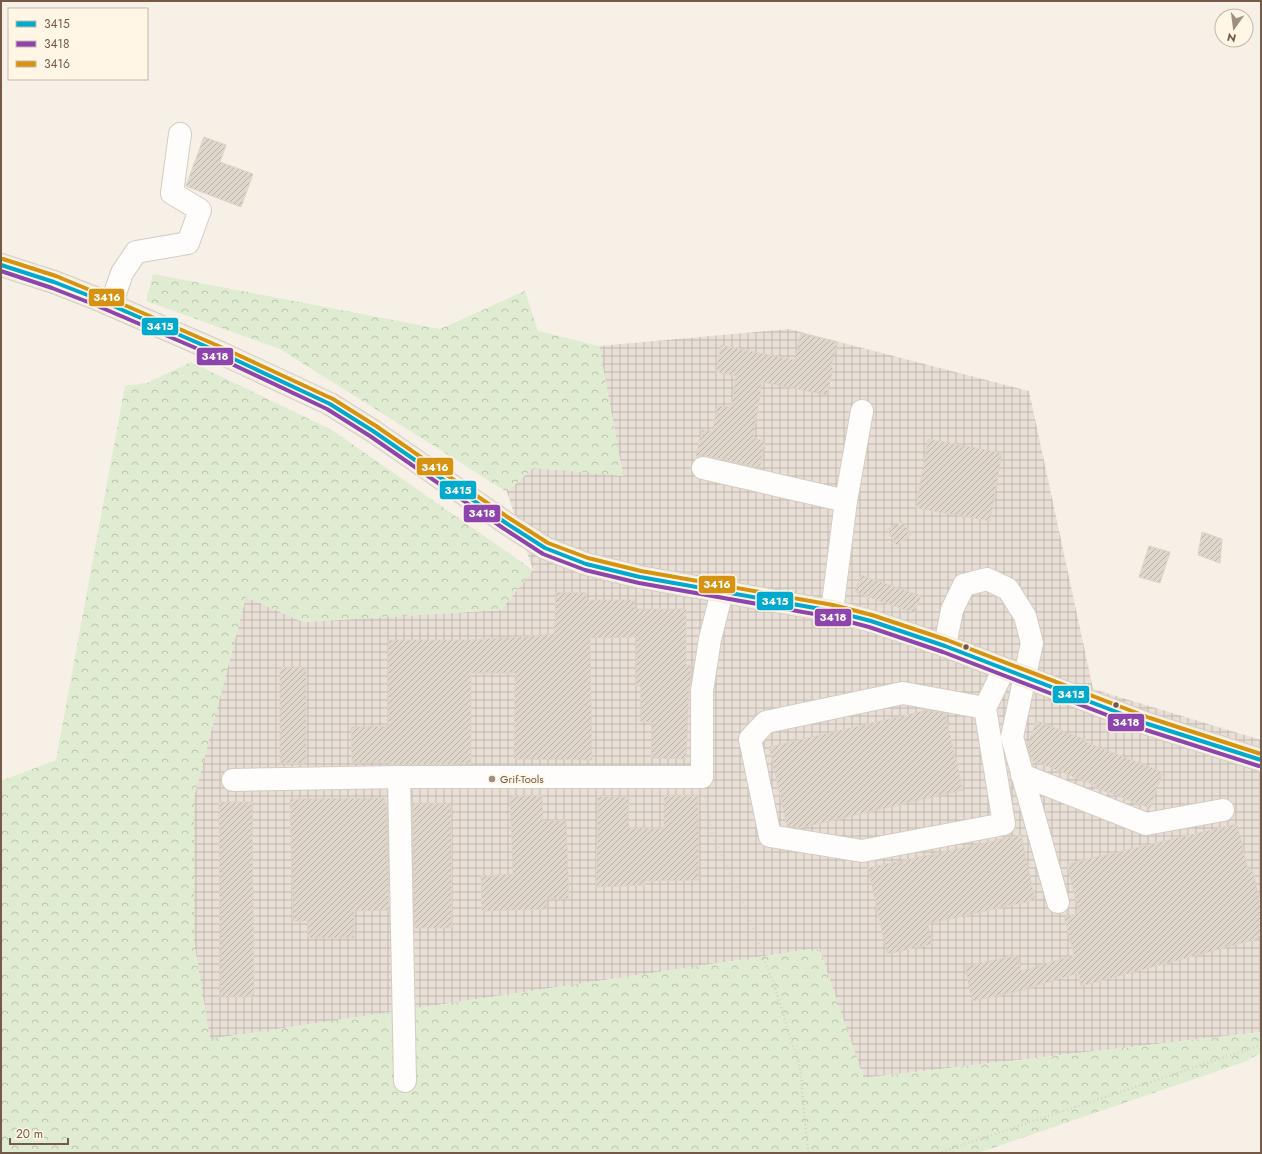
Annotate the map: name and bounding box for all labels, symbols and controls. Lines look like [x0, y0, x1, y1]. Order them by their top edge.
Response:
legend [8, 8, 148, 80]
north arrow [1214, 8, 1254, 48]
text: 3415 [44, 15, 70, 33]
text: N [1225, 29, 1238, 47]
text: 3418 [44, 35, 70, 53]
text: 3416 [44, 55, 70, 73]
line badge: 3416 [88, 288, 125, 307]
text: 3416 [93, 289, 121, 305]
line badge: 3415 [141, 317, 179, 336]
text: 3415 [146, 318, 174, 334]
line badge: 3418 [196, 347, 234, 366]
text: 3418 [201, 348, 229, 364]
line badge: 3416 [416, 457, 454, 476]
text: 3416 [421, 459, 449, 475]
line badge: 3415 [439, 480, 477, 500]
text: 3415 [444, 482, 472, 498]
line badge: 3418 [463, 504, 501, 523]
text: 3418 [468, 505, 496, 521]
line badge: 3416 [698, 575, 736, 594]
text: 3416 [703, 576, 731, 592]
line badge: 3415 [756, 591, 794, 611]
text: 3415 [761, 593, 789, 609]
line badge: 3418 [814, 608, 852, 627]
text: 3418 [819, 609, 847, 625]
unlabelled marker [961, 642, 971, 652]
line badge: 3415 [1052, 685, 1090, 704]
text: 3415 [1057, 686, 1085, 702]
unlabelled marker [1111, 700, 1121, 710]
line badge: 3418 [1107, 713, 1145, 732]
text: 3418 [1112, 714, 1140, 730]
place label: Grif-Tools [500, 771, 544, 787]
marker: Grif-Tools [487, 774, 497, 784]
scale bar [10, 1120, 68, 1146]
text: 20 m [16, 1125, 43, 1143]

